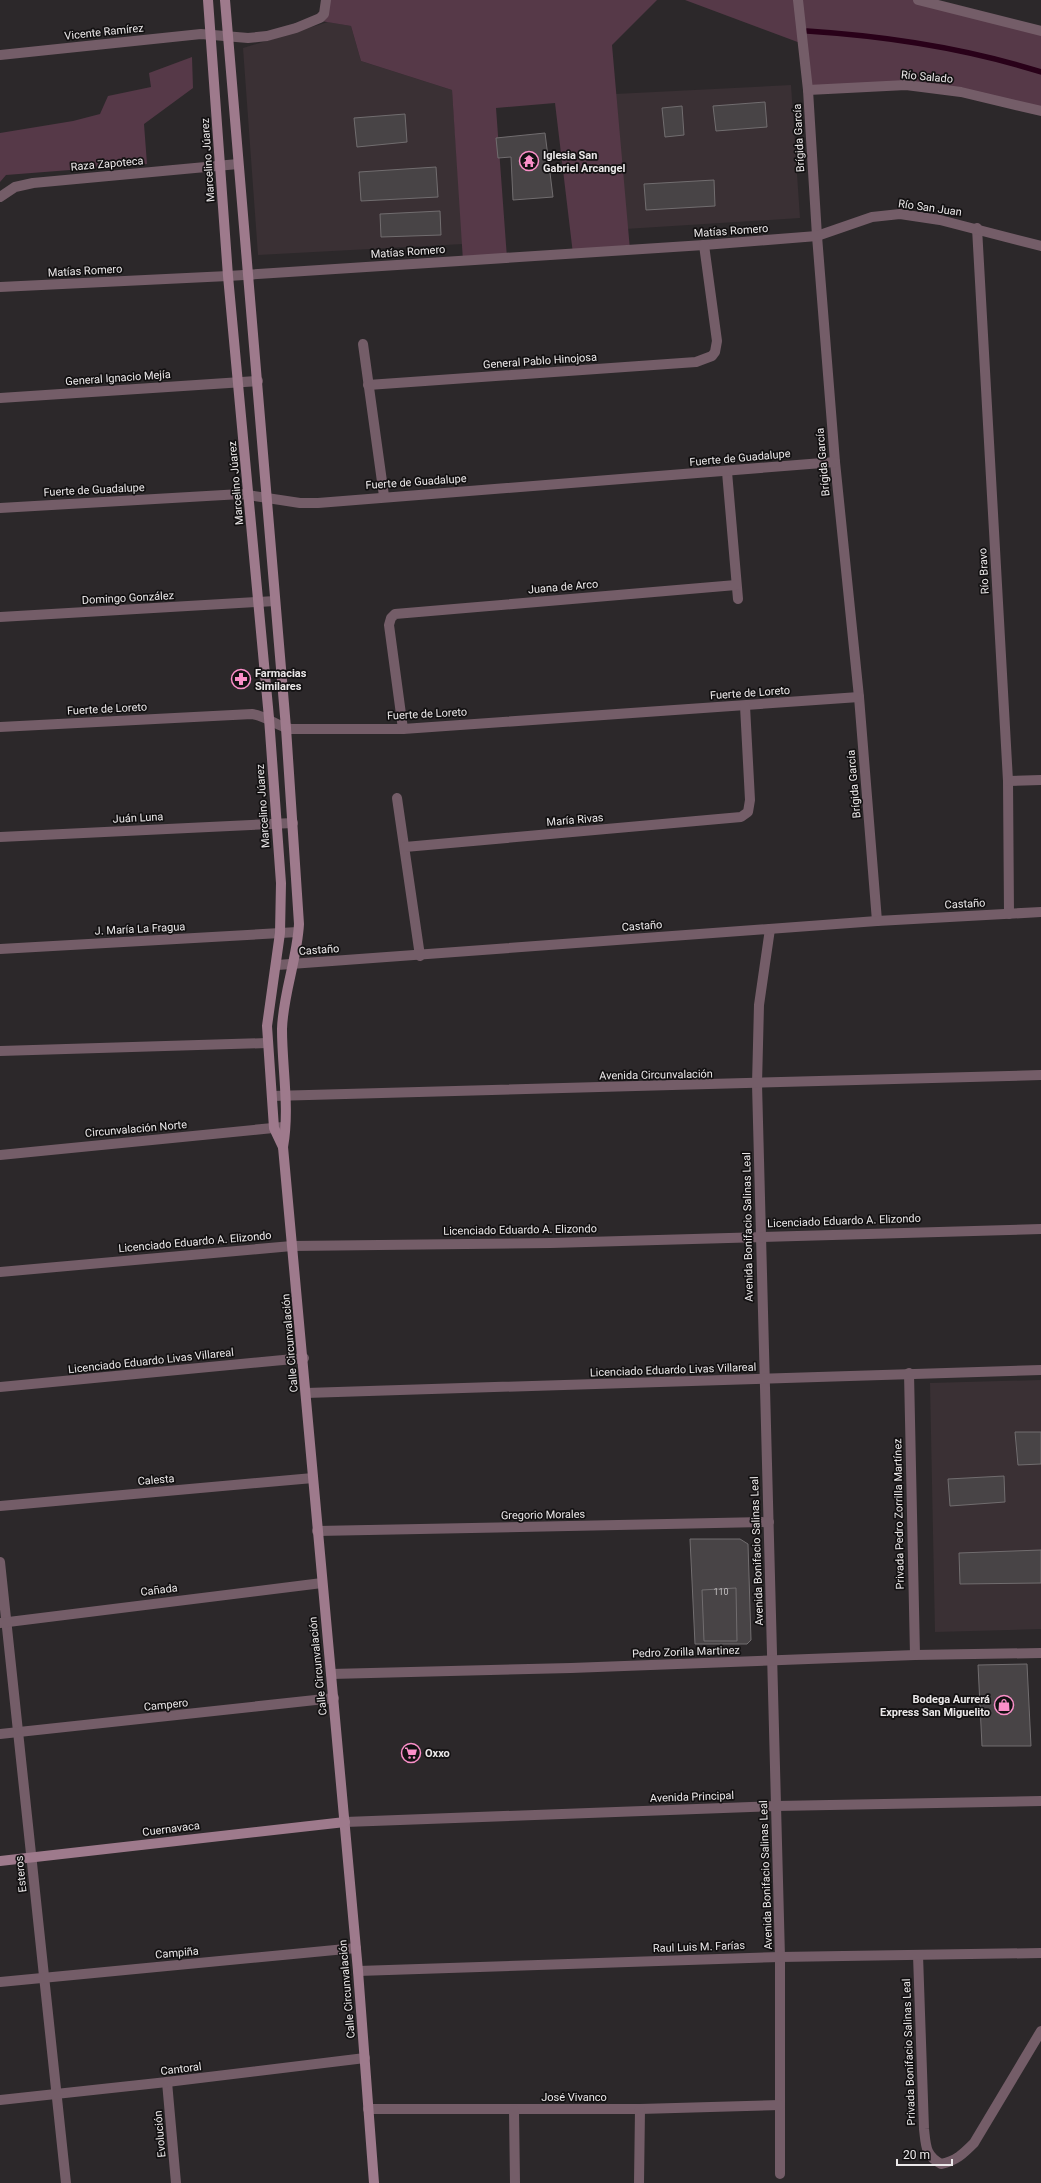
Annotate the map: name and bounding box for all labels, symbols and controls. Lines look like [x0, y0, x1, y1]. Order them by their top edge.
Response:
street label: Vicente Ramírez [64, 21, 145, 43]
street label: Río Salado [900, 68, 954, 86]
street label: Brígida García [791, 103, 807, 173]
street label: Marcelino Júarez [199, 117, 217, 202]
place label: Iglesia San Gabriel Arcangel [543, 149, 625, 175]
temple icon: Iglesia San Gabriel Arcangel [518, 150, 540, 172]
street label: Raza Zapoteca [70, 154, 144, 174]
street label: Río San Juan [897, 197, 963, 219]
street label: Matías Romero [693, 222, 769, 240]
street label: Matías Romero [370, 243, 446, 261]
street label: Matías Romero [47, 263, 123, 279]
street label: General Pablo Hinojosa [483, 351, 597, 371]
street label: General Ignacio Mejía [65, 368, 171, 388]
street label: Brígida García [814, 427, 832, 497]
street label: Marcelino Júarez [226, 440, 246, 526]
street label: Fuerte de Guadalupe [689, 447, 791, 469]
street label: Fuerte de Guadalupe [365, 472, 467, 492]
street label: Fuerte de Guadalupe [43, 481, 145, 499]
street label: Río Bravo [976, 548, 992, 594]
street label: Juana de Arco [527, 577, 599, 597]
street label: Domingo González [82, 589, 175, 607]
place label: Farmacias Similares [255, 667, 307, 693]
pharmacy icon: Farmacias Similares [230, 668, 252, 690]
street label: Fuerte de Loreto [710, 684, 790, 702]
street label: Fuerte de Loreto [67, 700, 147, 718]
street label: Fuerte de Loreto [387, 705, 467, 723]
street label: Brígida García [845, 749, 863, 819]
street label: Marcelino Júarez [254, 763, 272, 848]
street label: Juán Luna [112, 810, 164, 826]
street label: María Rivas [546, 811, 604, 829]
street label: Castaño [944, 896, 986, 912]
street label: Castaño [621, 918, 663, 934]
street label: J. María La Fragua [94, 920, 186, 938]
street label: Castaño [298, 942, 340, 958]
street label: Avenida Circunvalación [599, 1068, 713, 1082]
street label: Circunvalación Norte [84, 1118, 188, 1140]
street label: Avenida Bonifacio Salinas Leal [740, 1152, 756, 1302]
street label: Licenciado Eduardo A. Elizondo [767, 1212, 921, 1230]
street label: Licenciado Eduardo A. Elizondo [443, 1222, 597, 1238]
street label: Licenciado Eduardo A. Elizondo [118, 1229, 272, 1255]
street label: Calle Circunvalación [279, 1293, 301, 1393]
street label: Licenciado Eduardo Livas Villareal [68, 1346, 234, 1376]
street label: Licenciado Eduardo Livas Villareal [590, 1361, 756, 1379]
street label: Privada Pedro Zorrilla Martínez [891, 1438, 907, 1590]
street label: Calesta [137, 1472, 175, 1488]
street label: Avenida Bonifacio Salinas Leal [748, 1476, 766, 1626]
street label: Gregorio Morales [501, 1508, 586, 1522]
street label: Cañada [140, 1581, 178, 1599]
house number: 110 [713, 1587, 729, 1597]
street label: Calle Circunvalación [306, 1616, 330, 1716]
street label: Pedro Zorilla Martinez [632, 1644, 741, 1660]
place label: Bodega Aurrerá Express San Miguelito [880, 1693, 990, 1719]
shop icon: Bodega Aurrerá Express San Miguelito [993, 1694, 1015, 1716]
street label: Campero [143, 1696, 189, 1714]
supermarket icon: Oxxo [400, 1742, 422, 1764]
place label: Oxxo [425, 1747, 450, 1760]
street label: Avenida Principal [650, 1789, 734, 1805]
street label: Avenida Bonifacio Salinas Leal [757, 1800, 775, 1950]
street label: Cuernavaca [142, 1819, 200, 1839]
street label: Esteros [13, 1855, 29, 1893]
street label: Calle Circunvalación [336, 1939, 358, 2039]
street label: Raul Luis M. Farías [653, 1939, 746, 1955]
street label: Campiña [155, 1945, 199, 1961]
street label: Privada Bonifacio Salinas Leal [900, 1978, 918, 2126]
street label: Cantoral [160, 2060, 202, 2078]
street label: José Vivanco [541, 2091, 607, 2104]
street label: Evolución [151, 2110, 169, 2158]
scale bar [897, 2141, 952, 2167]
text: 20 m [903, 2148, 930, 2162]

